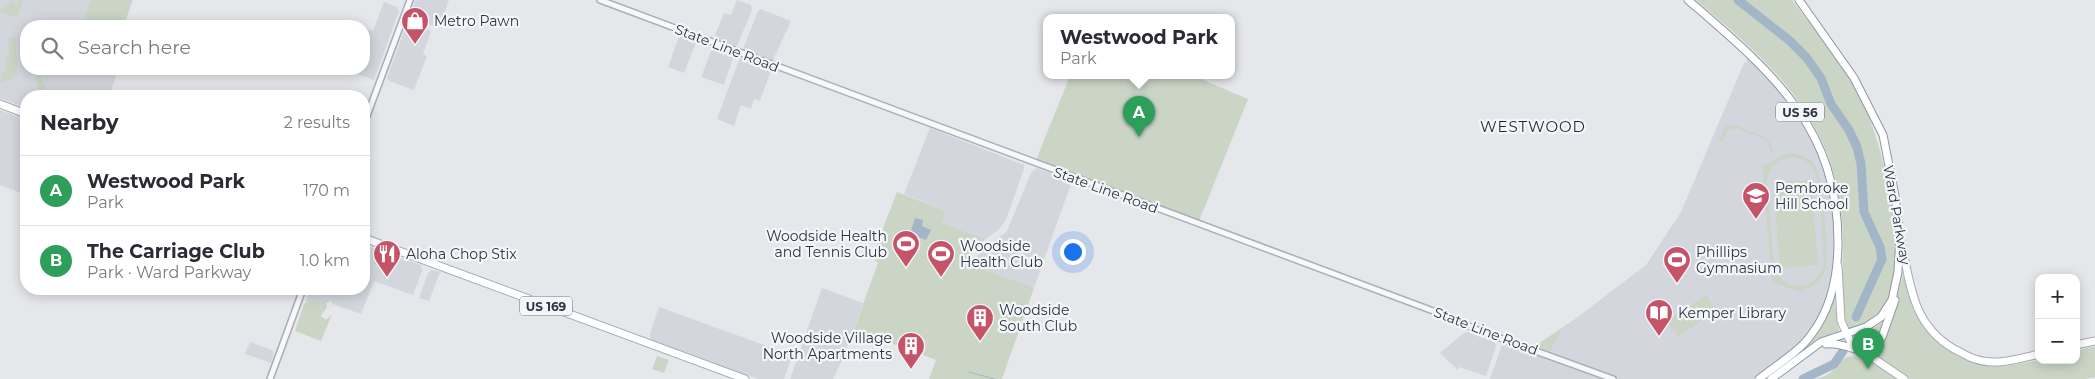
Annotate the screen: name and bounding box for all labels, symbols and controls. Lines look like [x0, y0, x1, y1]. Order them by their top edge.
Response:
shop icon: Metro Pawn [400, 6, 430, 45]
place label: Metro Pawn [434, 12, 519, 30]
popup [1043, 14, 1235, 79]
search box [20, 20, 370, 75]
street label: State Line Road [672, 20, 782, 76]
text: Westwood Park [1060, 26, 1218, 49]
icon: search [38, 34, 66, 62]
text: Search here [78, 36, 191, 59]
text: Park [1060, 49, 1097, 68]
pin: A [1123, 96, 1155, 137]
road number: US 56 [1776, 102, 1824, 121]
text: Nearby [40, 110, 119, 135]
text: 2 results [284, 113, 350, 132]
district label: WESTWOOD [1480, 117, 1586, 136]
street label: State Line Road [1051, 163, 1161, 217]
street label: Ward Parkway [1879, 164, 1915, 267]
text: Westwood Park [87, 170, 245, 193]
place label: Pembroke Hill School [1775, 179, 1849, 213]
text: A [50, 181, 62, 200]
text: 170 m [303, 181, 350, 200]
school or university icon: Pembroke Hill School [1741, 181, 1771, 220]
text: Park [87, 193, 124, 212]
place label: Woodside Health and Tennis Club [766, 227, 887, 261]
sports icon: Woodside Health and Tennis Club [891, 229, 921, 268]
place label: Woodside Health Club [960, 237, 1043, 271]
restaurant icon: Aloha Chop Stix [372, 239, 402, 278]
sports icon: Woodside Health Club [926, 239, 956, 278]
your location [1060, 239, 1086, 265]
text: The Carriage Club [87, 240, 265, 263]
place label: Phillips Gymnasium [1696, 243, 1782, 277]
place label: Aloha Chop Stix [406, 245, 517, 263]
sports icon: Phillips Gymnasium [1662, 245, 1692, 284]
text: B [50, 251, 62, 270]
text: 1.0 km [300, 251, 350, 270]
text: Park · Ward Parkway [87, 263, 251, 282]
map controls [2035, 274, 2080, 364]
button: + [2035, 274, 2080, 319]
road number: US 169 [520, 296, 572, 316]
library icon: Kemper Library [1644, 298, 1674, 337]
place label: Woodside South Club [999, 301, 1077, 335]
building icon: Woodside South Club [965, 303, 995, 342]
street label: State Line Road [1431, 303, 1541, 359]
place label: Kemper Library [1678, 304, 1786, 322]
button: − [2035, 319, 2080, 364]
pin: B [1852, 328, 1884, 369]
place label: Woodside Village North Apartments [763, 329, 892, 363]
building icon: Woodside Village North Apartments [896, 331, 926, 370]

